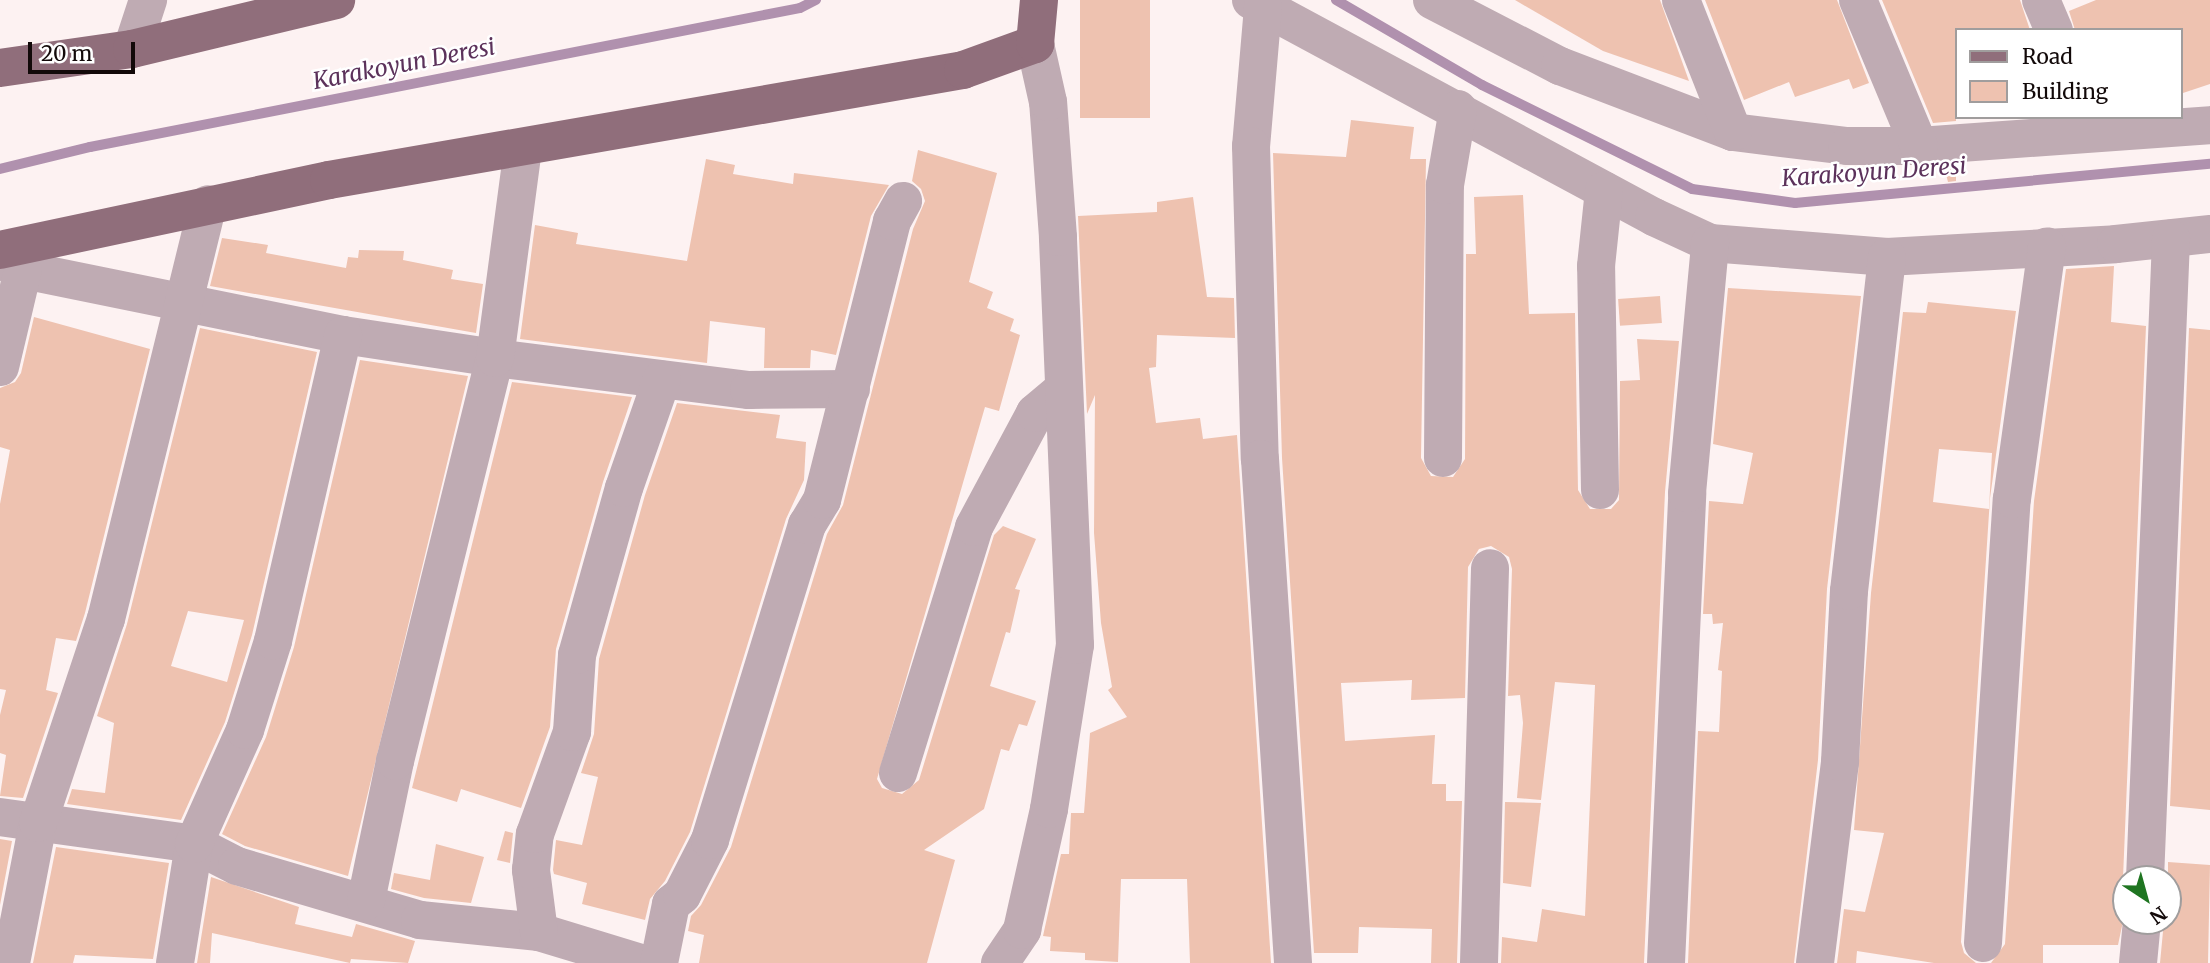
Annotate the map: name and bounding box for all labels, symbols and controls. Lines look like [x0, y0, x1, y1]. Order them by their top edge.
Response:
scale bar [32, 28, 138, 72]
legend [1954, 28, 2182, 119]
water label: Karakoyun Deresi [311, 33, 497, 95]
text: 20 m [41, 40, 92, 67]
text: Road [2022, 43, 2073, 70]
text: Building [2022, 78, 2108, 105]
water label: Karakoyun Deresi [1781, 152, 1967, 192]
north arrow [2112, 865, 2182, 935]
text: N [2145, 901, 2171, 929]

